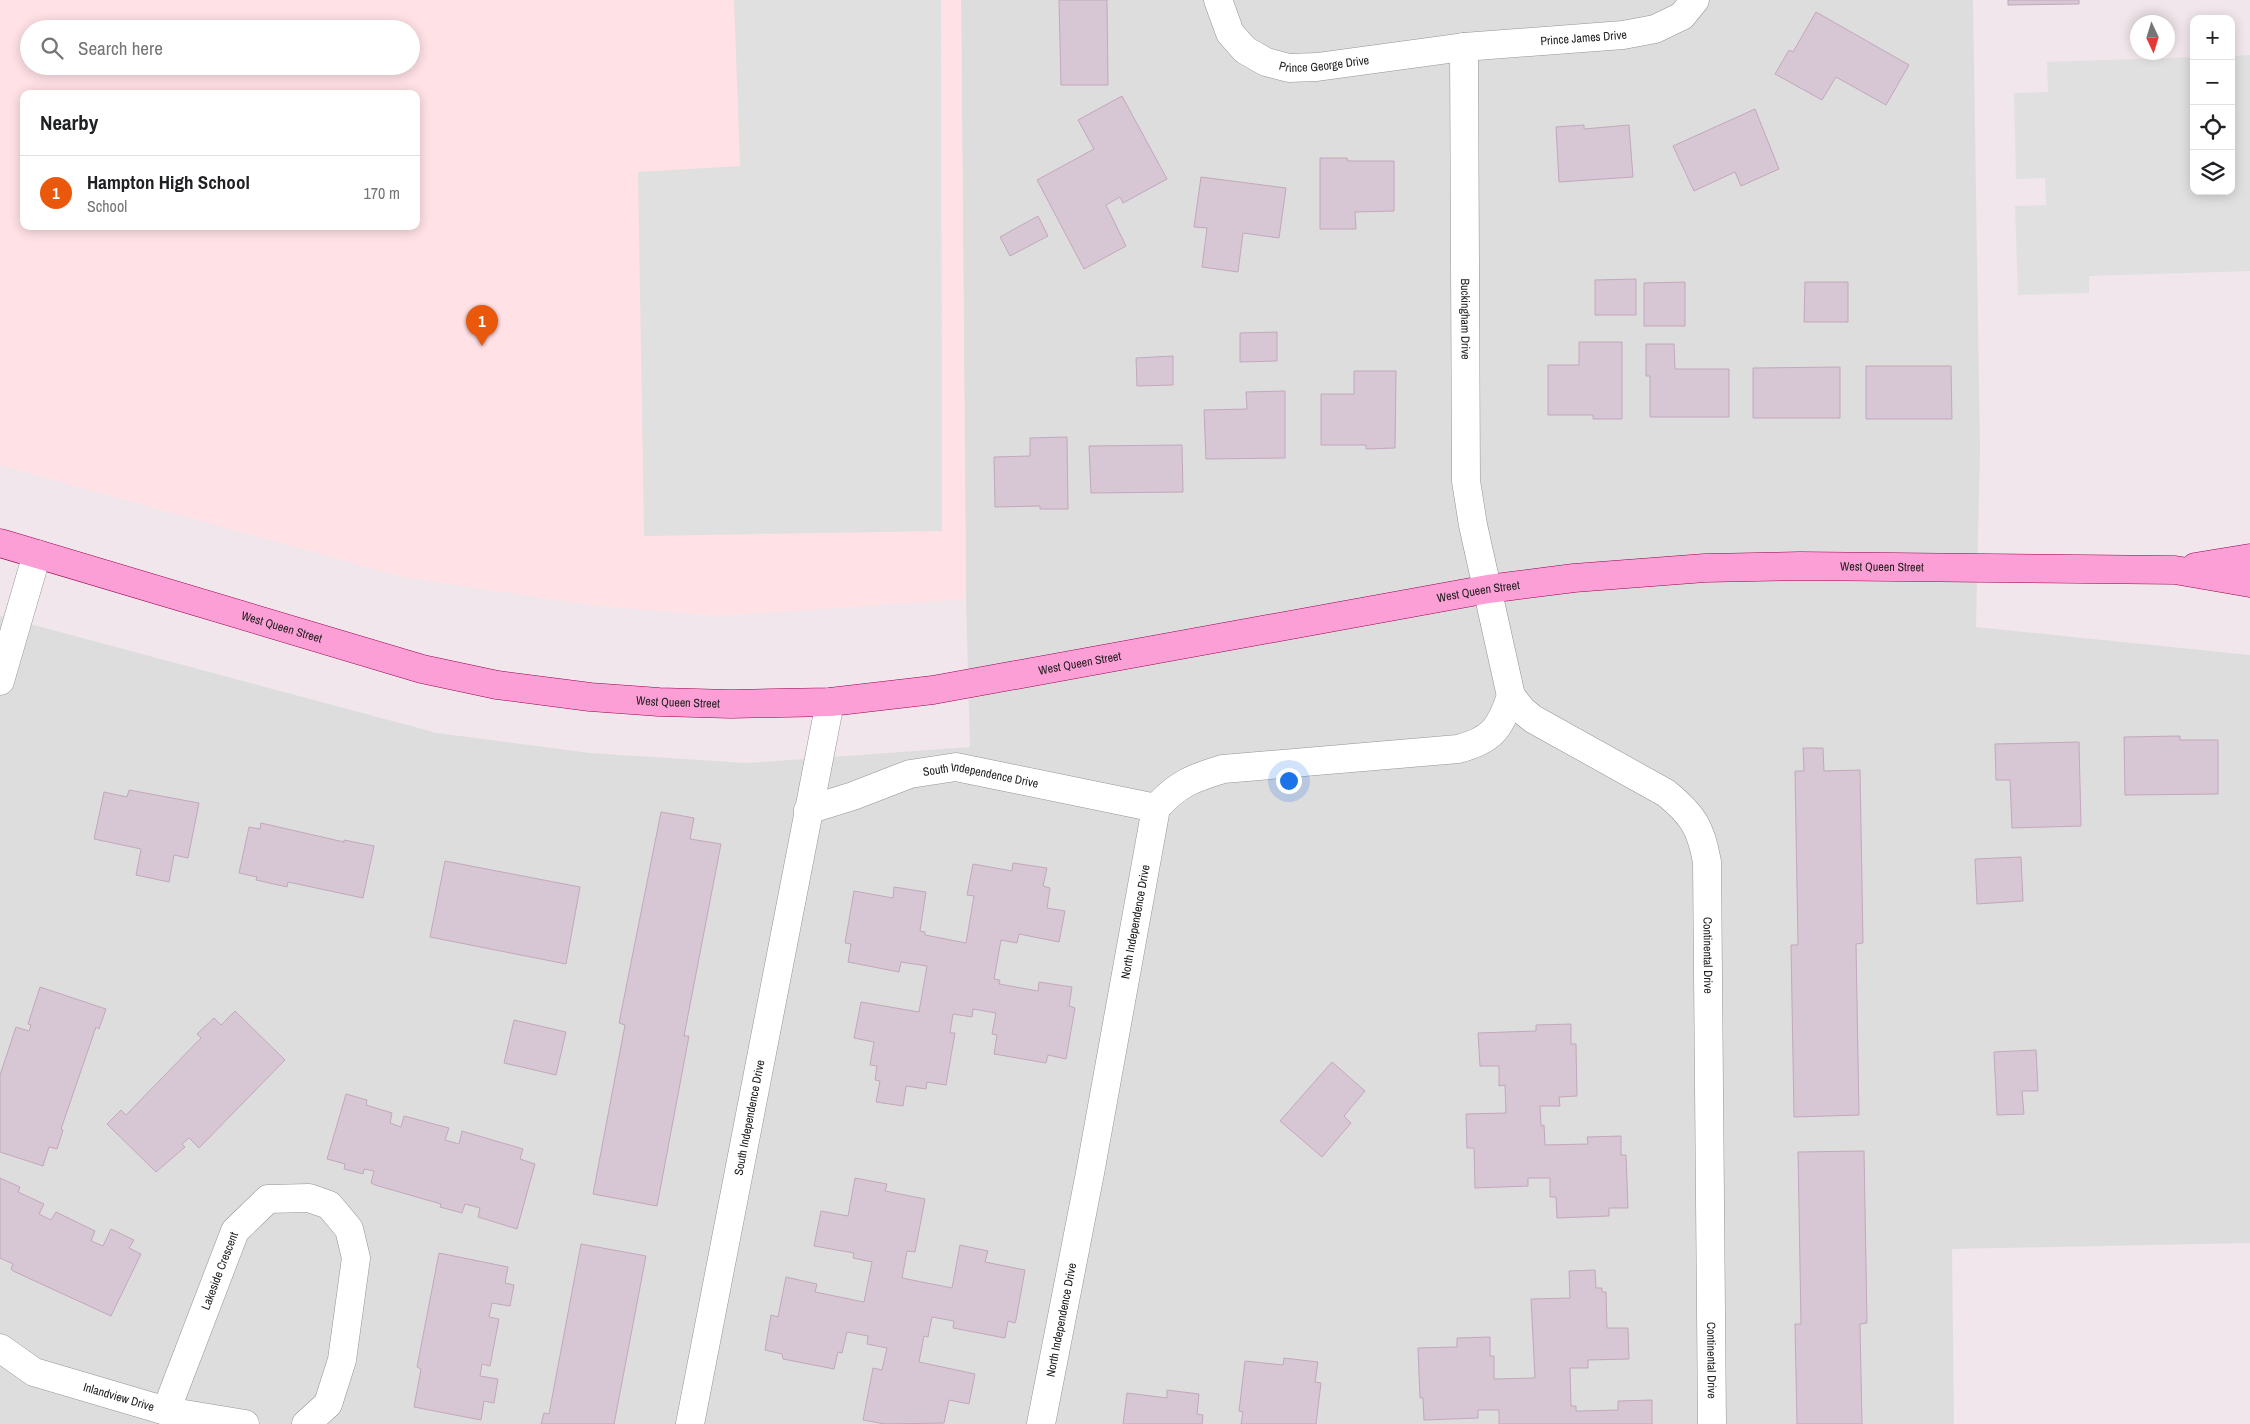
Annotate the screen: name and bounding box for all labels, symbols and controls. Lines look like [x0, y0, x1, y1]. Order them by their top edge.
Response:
north arrow [2130, 15, 2175, 60]
map controls [2190, 15, 2235, 195]
button: + [2190, 15, 2235, 60]
search box [20, 20, 420, 75]
street label: Prince James Drive [1540, 26, 1628, 49]
icon: search [38, 34, 66, 62]
text: Search here [78, 35, 163, 61]
street label: Prince George Drive [1277, 52, 1370, 76]
button: − [2190, 60, 2235, 105]
button: locate [2190, 105, 2235, 150]
text: Nearby [40, 108, 98, 137]
button: layers [2190, 150, 2235, 195]
text: Hampton High School [87, 169, 250, 195]
text: 1 [52, 182, 60, 204]
text: 170 m [364, 182, 400, 204]
text: School [87, 195, 127, 217]
street label: Buckingham Drive [1457, 278, 1473, 360]
pin: 1 [466, 305, 498, 346]
street label: West Queen Street [1840, 558, 1924, 575]
street label: West Queen Street [1436, 577, 1521, 606]
street label: West Queen Street [239, 607, 324, 647]
street label: West Queen Street [1037, 648, 1123, 679]
street label: West Queen Street [636, 692, 720, 712]
street label: South Independence Drive [922, 759, 1040, 792]
your location [1276, 768, 1302, 794]
street label: North Independence Drive [1117, 863, 1154, 980]
street label: Continental Drive [1699, 917, 1716, 994]
street label: South Independence Drive [730, 1059, 768, 1177]
street label: Lakeside Crescent [198, 1229, 242, 1312]
street label: North Independence Drive [1042, 1262, 1080, 1378]
street label: Continental Drive [1703, 1322, 1720, 1399]
street label: Inlandview Drive [81, 1379, 156, 1415]

